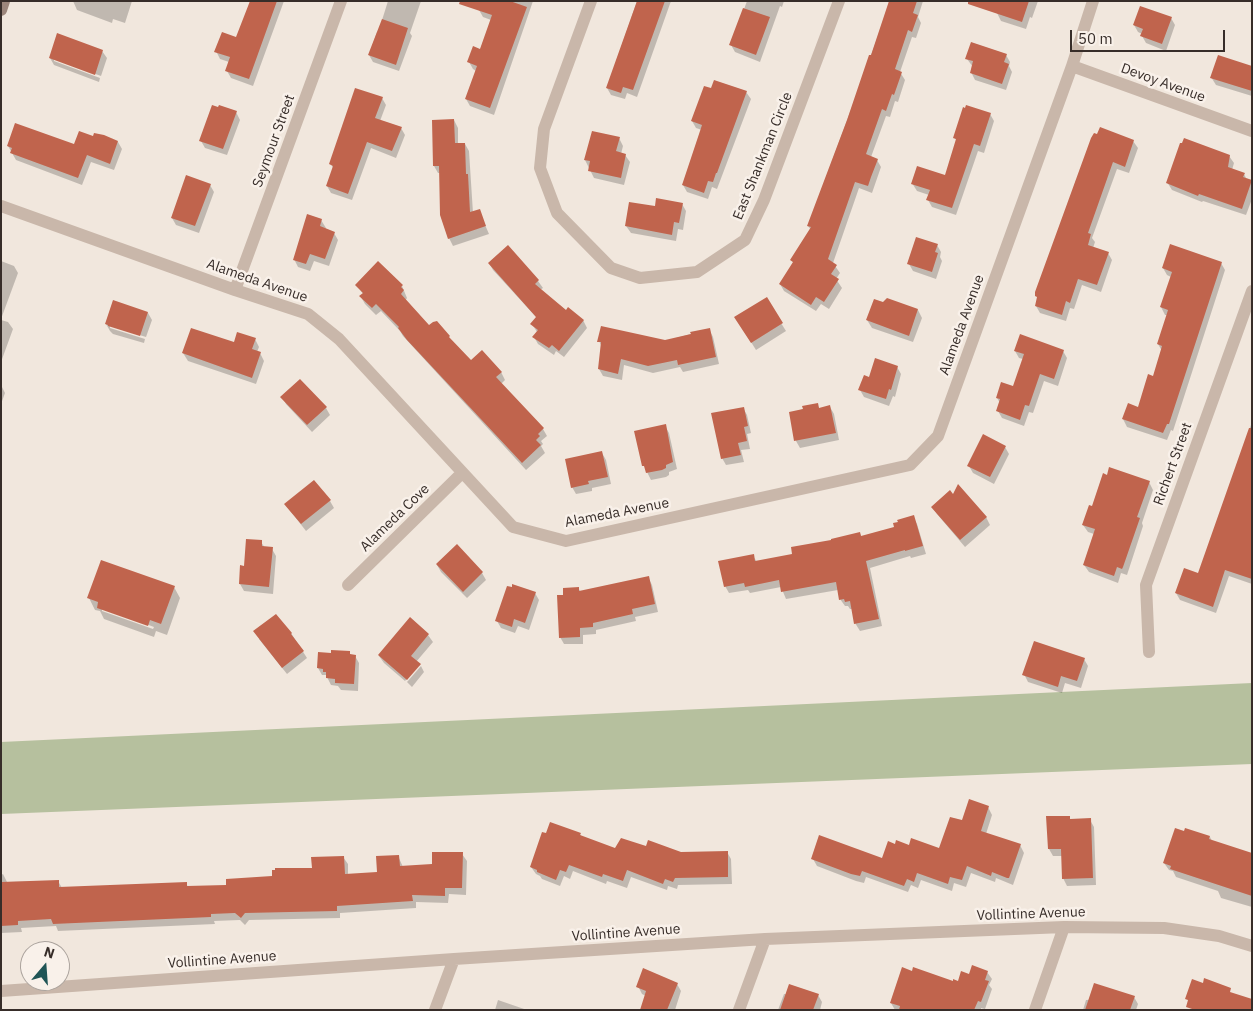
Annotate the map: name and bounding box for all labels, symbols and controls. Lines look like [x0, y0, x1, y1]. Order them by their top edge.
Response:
scale bar [1073, 20, 1228, 52]
text: 50 m [1078, 29, 1113, 48]
street label: Devoy Avenue [1119, 60, 1207, 106]
street label: East Shankman Circle [730, 90, 796, 222]
street label: Seymour Street [249, 92, 299, 190]
street label: Alameda Avenue [204, 256, 310, 306]
street label: Alameda Avenue [936, 272, 988, 378]
street label: Richert Street [1150, 420, 1196, 508]
street label: Alameda Cove [357, 481, 433, 555]
street label: Alameda Avenue [563, 495, 671, 531]
street label: Vollintine Avenue [976, 904, 1086, 924]
street label: Vollintine Avenue [571, 921, 681, 945]
north arrow [20, 941, 70, 991]
text: N [42, 943, 57, 963]
street label: Vollintine Avenue [167, 948, 277, 972]

